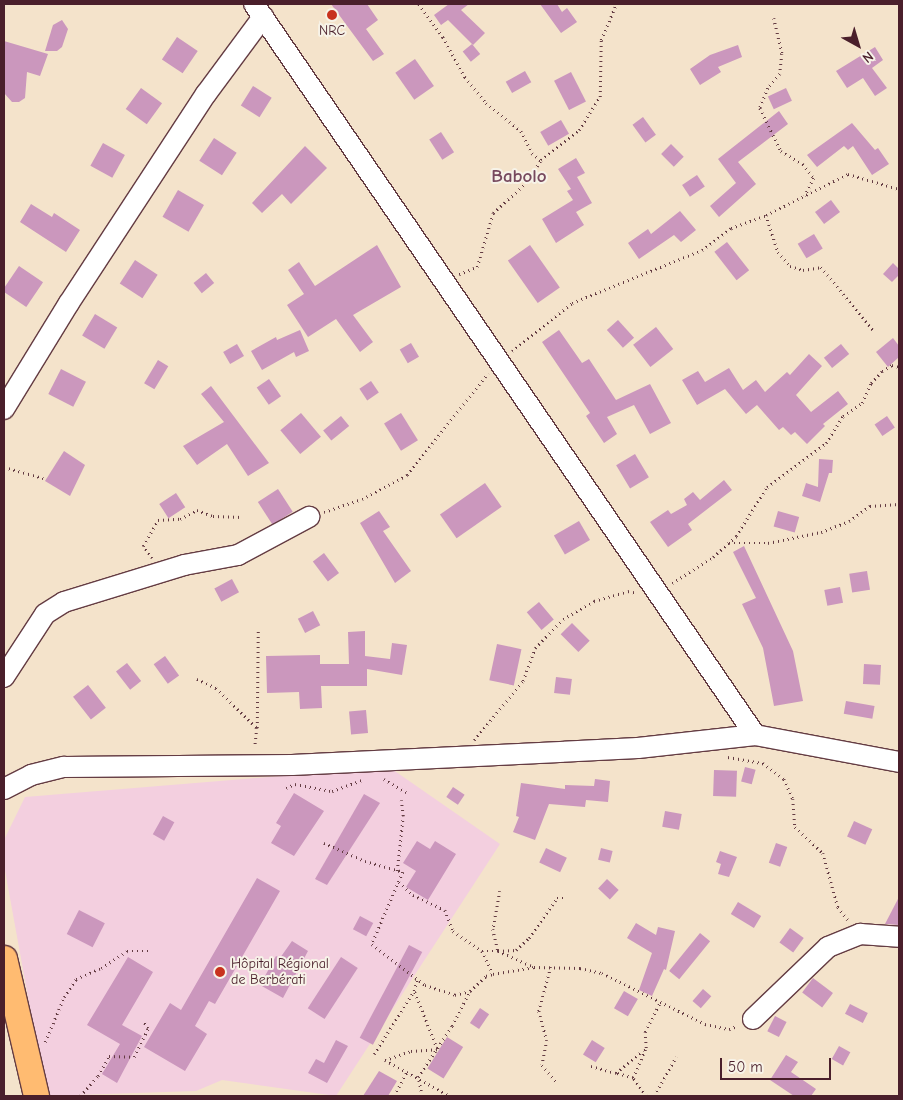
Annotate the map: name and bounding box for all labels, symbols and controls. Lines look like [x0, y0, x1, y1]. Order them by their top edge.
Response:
marker: NRC [326, 9, 338, 21]
north arrow [833, 20, 883, 70]
place label: NRC [319, 23, 345, 39]
text: N [859, 48, 877, 67]
district label: Babolo [491, 166, 547, 188]
place label: Hôpital Régional de Berbérati [231, 956, 329, 989]
marker: Hôpital Régional de Berbérati [213, 965, 227, 979]
scale bar [723, 1048, 834, 1080]
text: 50 m [728, 1058, 763, 1076]

